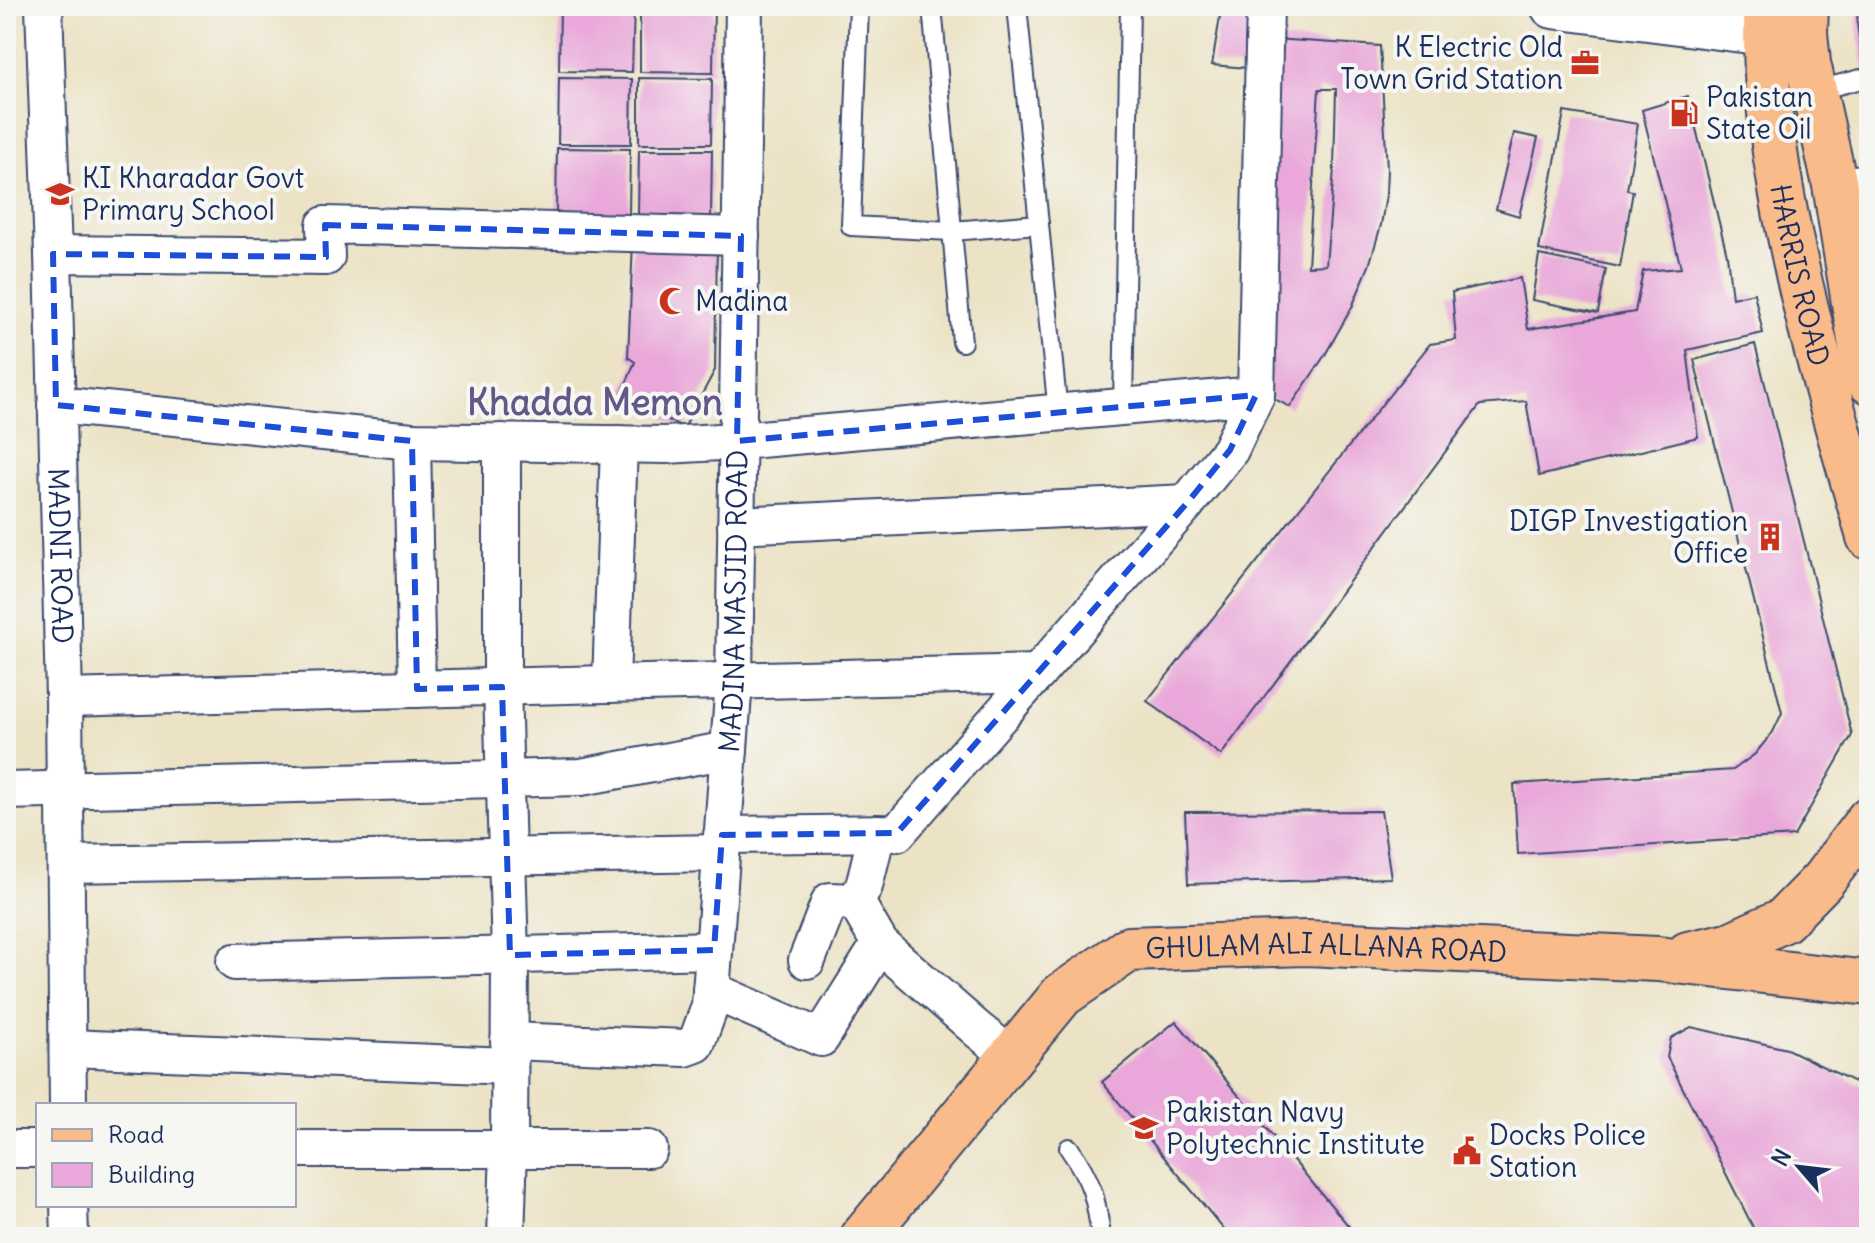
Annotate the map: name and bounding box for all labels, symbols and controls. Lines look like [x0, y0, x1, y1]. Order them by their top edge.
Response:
place label: K Electric Old Town Grid Station [1340, 29, 1563, 97]
office icon: K Electric Old Town Grid Station [1570, 48, 1600, 78]
place label: Pakistan State Oil [1706, 79, 1813, 147]
fuel station icon: Pakistan State Oil [1669, 98, 1699, 128]
place label: KI Kharadar Govt Primary School [82, 160, 304, 228]
school or university icon: KI Kharadar Govt Primary School [45, 179, 75, 209]
street label: HARRIS ROAD [1762, 181, 1838, 370]
place label: Madina [695, 283, 788, 319]
mosque icon: Madina [658, 286, 688, 316]
district label: Khadda Memon [467, 380, 723, 425]
street label: MADINA MASJID ROAD [711, 449, 755, 754]
street label: MADNI ROAD [40, 467, 81, 644]
place label: DIGP Investigation Office [1509, 503, 1748, 571]
building icon: DIGP Investigation Office [1755, 522, 1785, 552]
street label: GHULAM ALI ALLANA ROAD [1145, 925, 1508, 970]
place label: Pakistan Navy Polytechnic Institute [1166, 1094, 1425, 1162]
legend [36, 1103, 296, 1207]
school or university icon: Pakistan Navy Polytechnic Institute [1129, 1113, 1159, 1143]
place label: Docks Police Station [1489, 1117, 1646, 1185]
text: Road [108, 1119, 164, 1149]
north arrow [1759, 1127, 1839, 1207]
public building icon: Docks Police Station [1452, 1136, 1482, 1166]
text: N [1765, 1144, 1797, 1171]
text: Building [108, 1159, 195, 1189]

